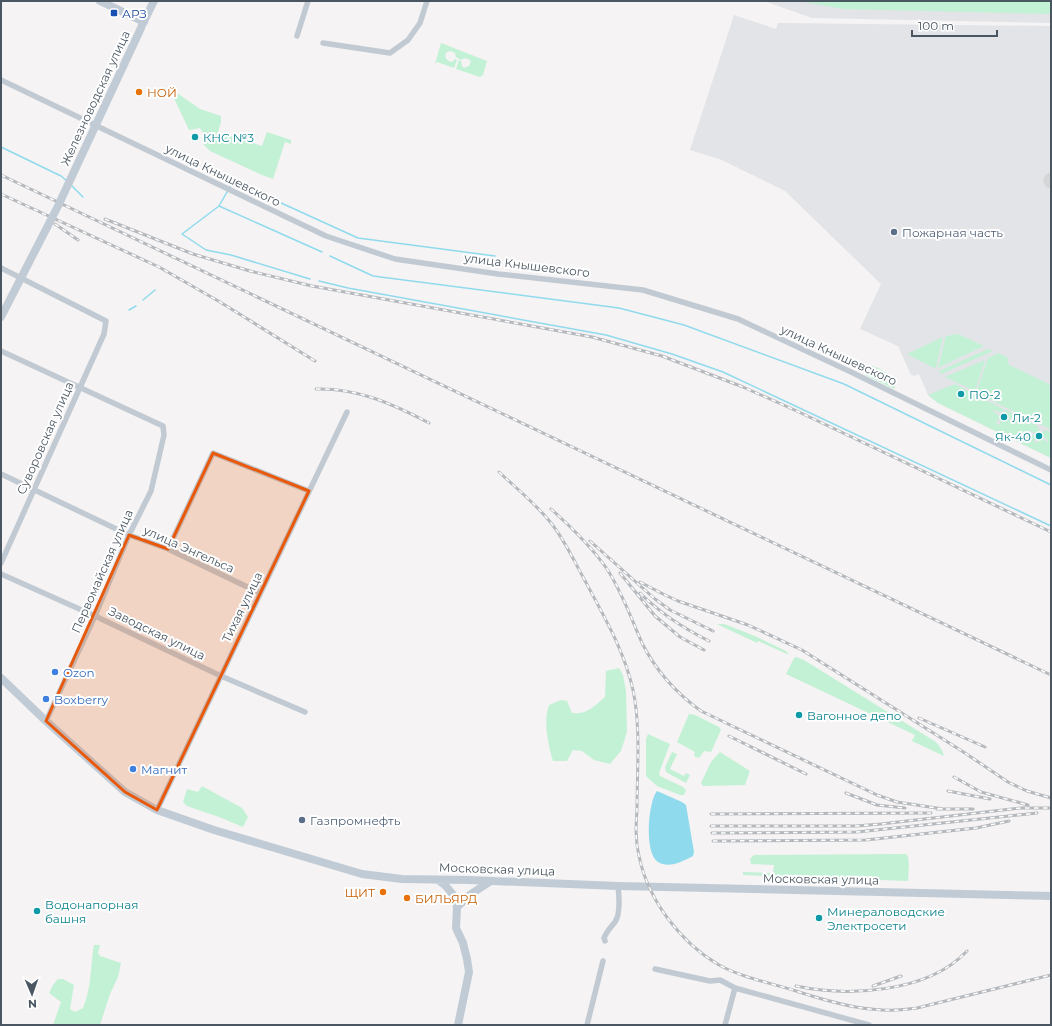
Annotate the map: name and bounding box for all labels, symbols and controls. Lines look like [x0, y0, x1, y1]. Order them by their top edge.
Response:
place label: АРЗ [122, 6, 147, 21]
marker: АРЗ [109, 8, 119, 18]
scale bar [912, 12, 997, 38]
text: 100 m [918, 18, 954, 33]
street label: Железноводская улица [57, 28, 133, 168]
place label: НОЙ [147, 85, 177, 100]
marker: НОЙ [134, 87, 144, 97]
place label: КНС №3 [203, 130, 254, 145]
marker: КНС №3 [190, 132, 200, 142]
street label: улица Кнышевского [162, 140, 283, 210]
place label: Пожарная часть [902, 225, 1003, 240]
marker: Пожарная часть [889, 227, 899, 237]
street label: улица Кнышевского [462, 250, 591, 280]
street label: улица Кнышевского [778, 321, 900, 389]
street label: Суворовская улица [13, 379, 77, 497]
place label: ПО-2 [969, 387, 1001, 402]
marker: ПО-2 [956, 389, 966, 399]
place label: Ли-2 [1012, 410, 1041, 425]
marker: Ли-2 [999, 412, 1009, 422]
place label: Як-40 [995, 429, 1031, 444]
marker: Як-40 [1034, 431, 1044, 441]
street label: Первомайская улица [68, 507, 136, 635]
street label: улица Энгельса [140, 522, 237, 576]
street label: Тихая улица [219, 569, 265, 645]
street label: Заводская улица [106, 603, 208, 663]
place label: Ozon [63, 665, 95, 680]
marker: Ozon [50, 667, 60, 677]
place label: Boxberry [54, 692, 109, 707]
marker: Boxberry [41, 694, 51, 704]
place label: Вагонное депо [807, 708, 902, 723]
marker: Вагонное депо [794, 710, 804, 720]
place label: Магнит [141, 762, 188, 777]
marker: Магнит [128, 764, 138, 774]
place label: Газпромнефть [310, 813, 401, 828]
marker: Газпромнефть [297, 815, 307, 825]
street label: Московская улица [439, 859, 555, 879]
street label: Московская улица [763, 870, 879, 888]
place label: ЩИТ [345, 885, 375, 900]
marker: ЩИТ [378, 887, 388, 897]
place label: БИЛЬЯРД [415, 891, 478, 906]
marker: БИЛЬЯРД [402, 893, 412, 903]
place label: Водонапорная башня [45, 897, 138, 926]
place label: Минераловодские Электросети [827, 904, 945, 933]
marker: Водонапорная башня [32, 906, 42, 916]
marker: Минераловодские Электросети [814, 913, 824, 923]
north arrow [12, 974, 52, 1014]
text: N [28, 997, 37, 1011]

